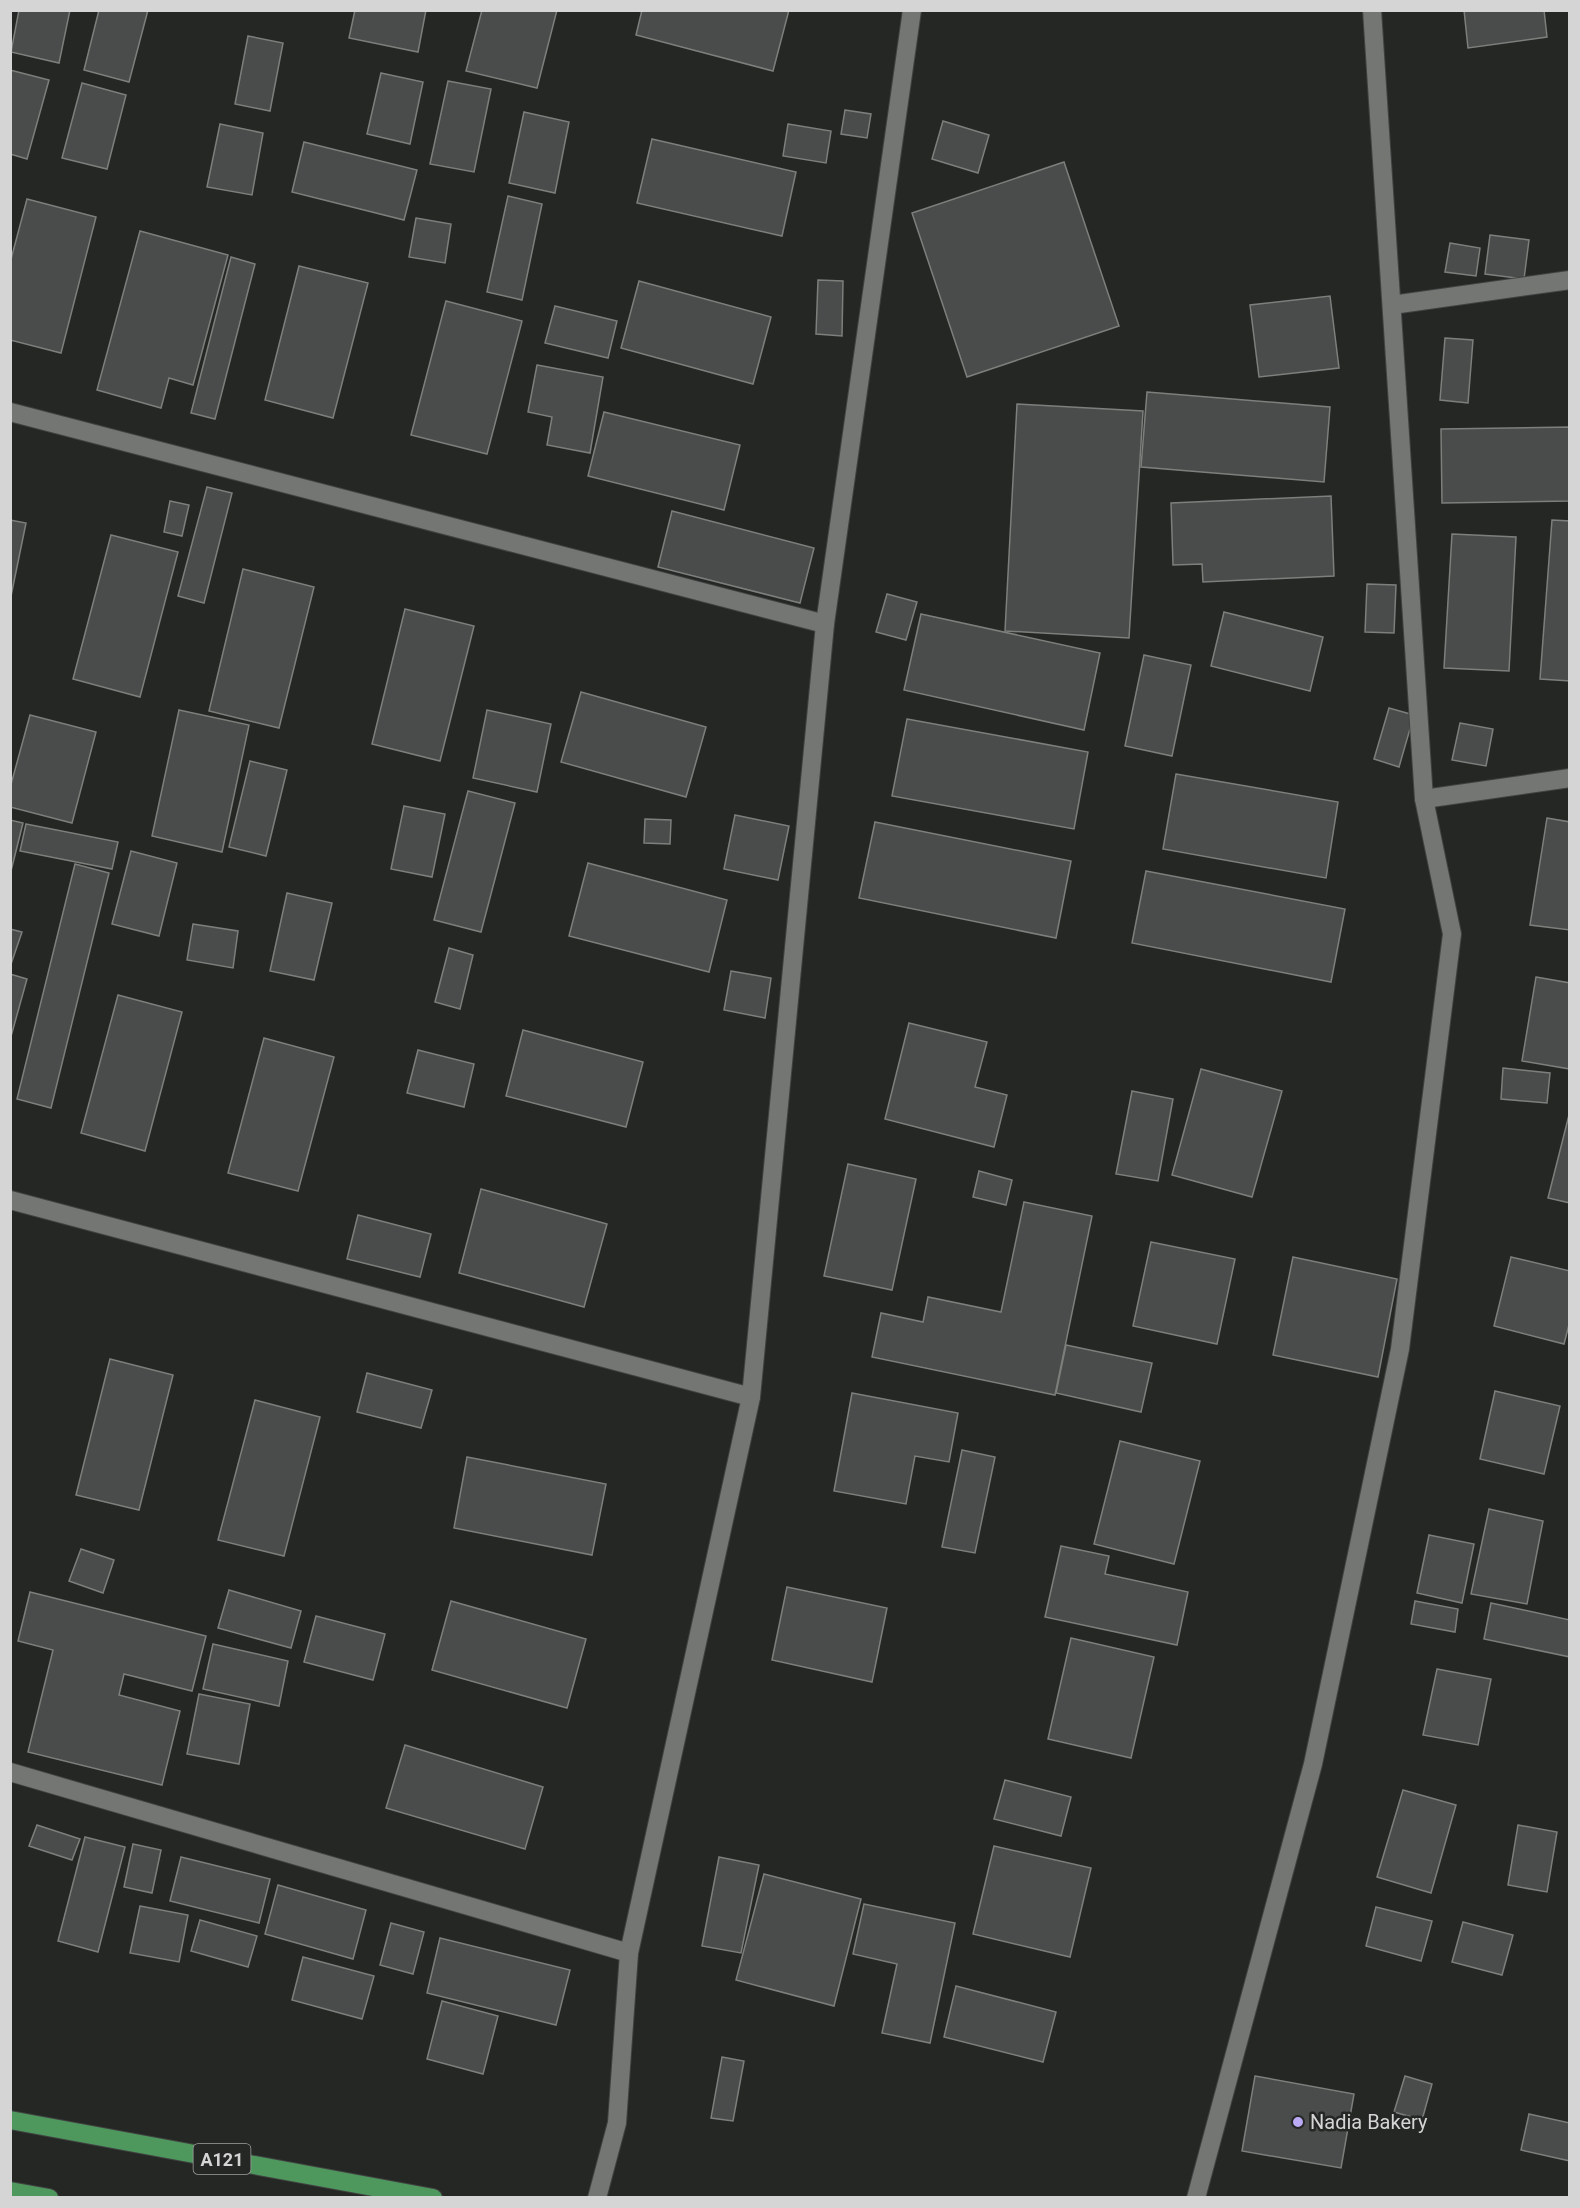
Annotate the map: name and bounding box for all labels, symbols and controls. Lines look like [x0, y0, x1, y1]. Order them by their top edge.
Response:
place label: Nadia Bakery [1310, 2110, 1428, 2134]
marker: Nadia Bakery [1291, 2115, 1305, 2129]
road number: A121 [194, 2144, 250, 2174]

